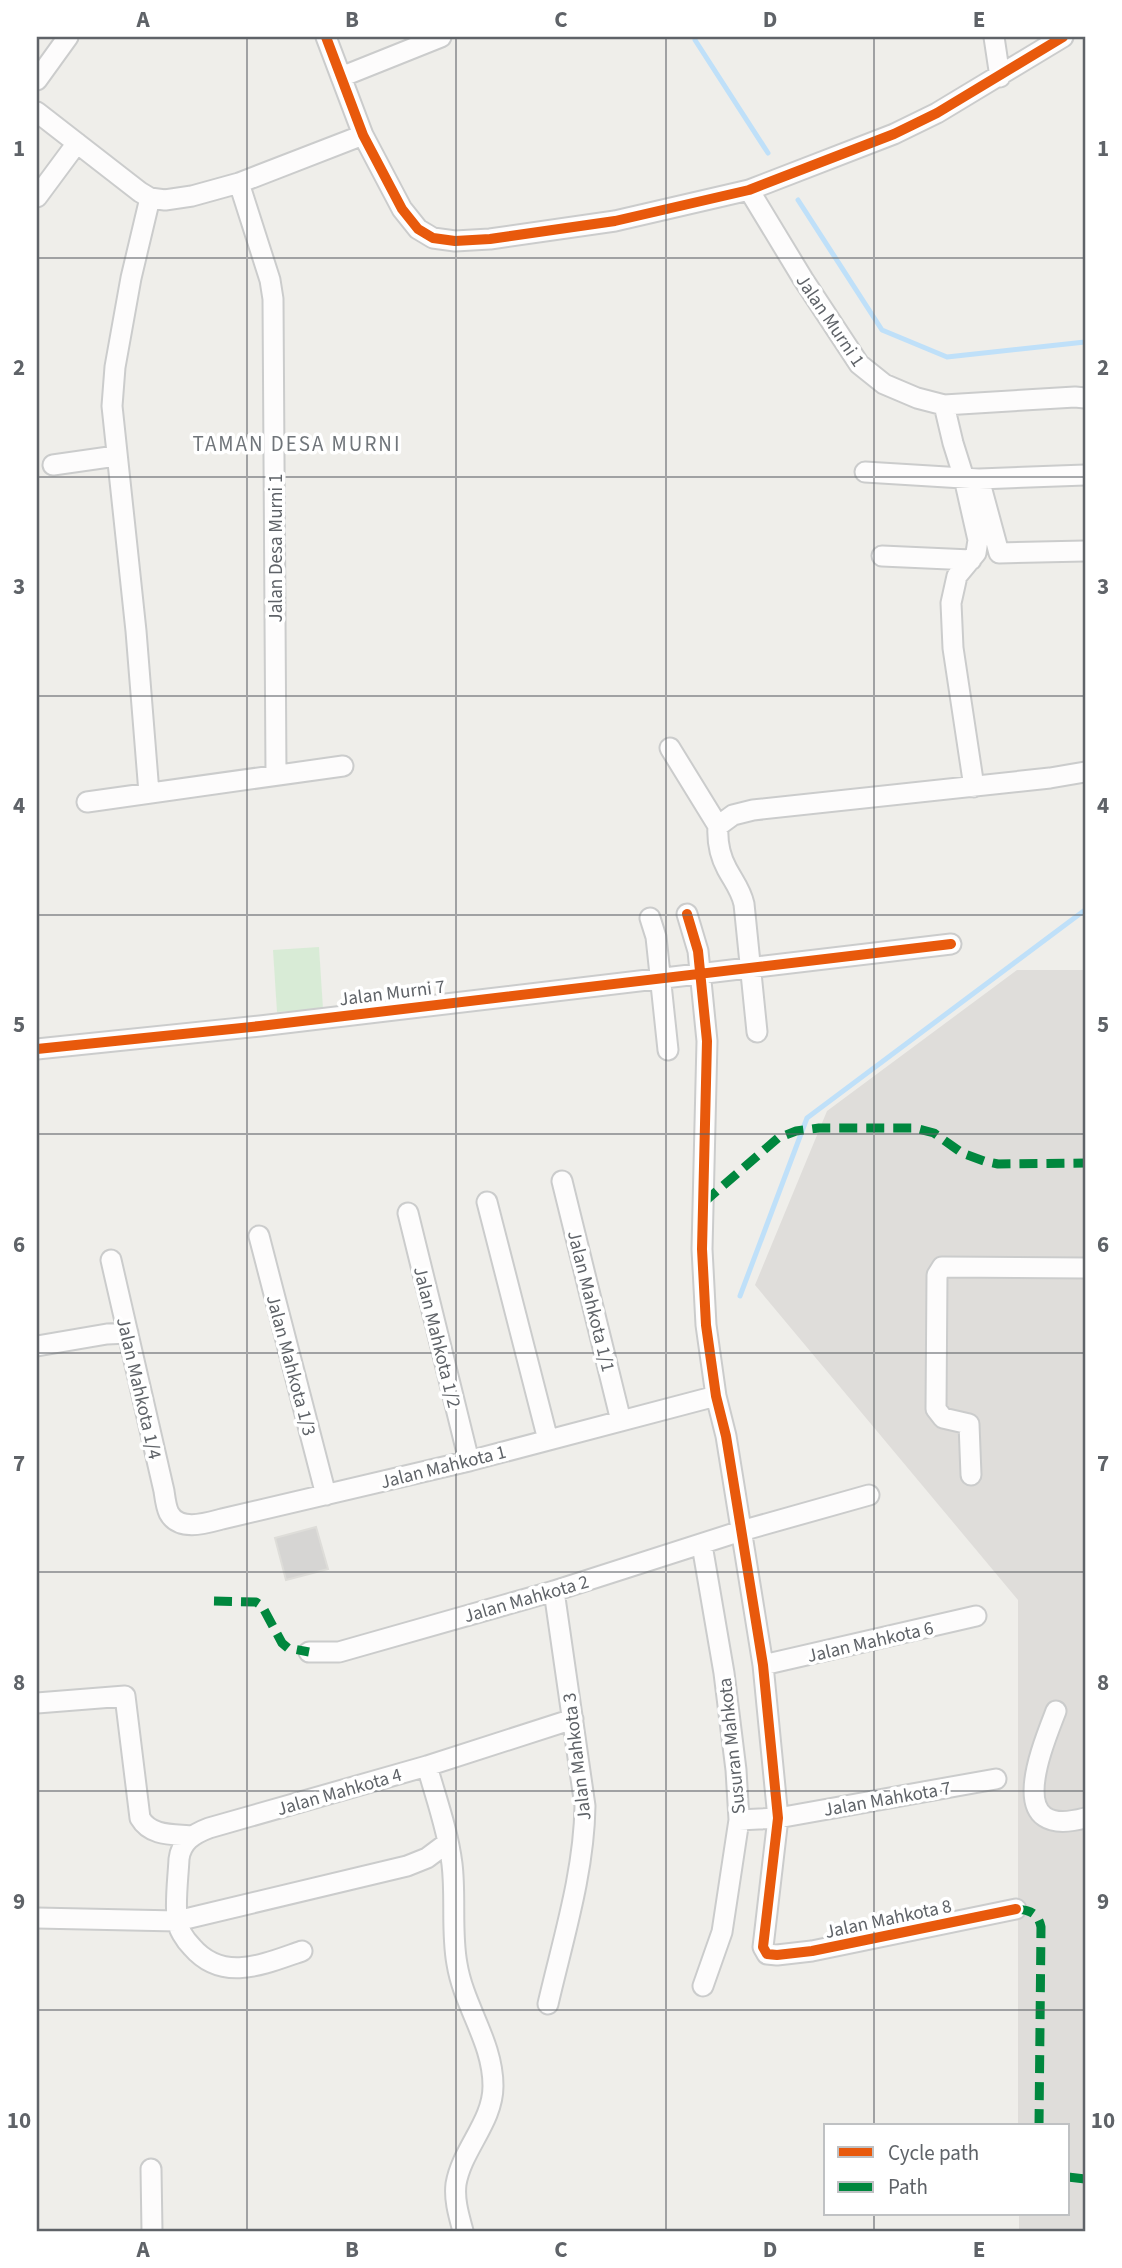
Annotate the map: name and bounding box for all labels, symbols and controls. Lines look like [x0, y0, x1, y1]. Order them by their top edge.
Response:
text: A [135, 3, 150, 36]
text: B [345, 3, 359, 36]
text: C [554, 3, 568, 36]
text: D [763, 3, 777, 36]
text: E [973, 3, 985, 36]
text: 1 [13, 132, 25, 165]
text: 1 [1097, 132, 1109, 165]
street label: Jalan Murni 1 [789, 269, 871, 372]
text: 2 [13, 351, 25, 384]
text: 2 [1097, 351, 1109, 384]
district label: TAMAN DESA MURNI [193, 429, 401, 459]
street label: Jalan Desa Murni 1 [263, 474, 290, 622]
text: 3 [13, 570, 25, 603]
text: 3 [1097, 570, 1109, 603]
text: 4 [13, 789, 25, 822]
text: 4 [1097, 789, 1109, 822]
street label: Jalan Murni 7 [338, 974, 447, 1013]
text: 5 [13, 1008, 25, 1041]
text: 5 [1097, 1008, 1109, 1041]
text: 6 [13, 1228, 25, 1261]
street label: Jalan Mahkota 1/1 [560, 1228, 621, 1375]
text: 6 [1097, 1228, 1109, 1261]
street label: Jalan Mahkota 1/2 [406, 1264, 467, 1411]
street label: Jalan Mahkota 1/3 [259, 1292, 322, 1439]
street label: Jalan Mahkota 1/4 [109, 1315, 168, 1462]
street label: Jalan Mahkota 1 [378, 1439, 509, 1496]
text: 7 [13, 1447, 25, 1480]
text: 7 [1097, 1447, 1109, 1480]
street label: Jalan Mahkota 2 [461, 1569, 592, 1630]
street label: Jalan Mahkota 6 [805, 1615, 936, 1670]
text: 8 [13, 1666, 25, 1699]
text: 8 [1097, 1666, 1109, 1699]
street label: Susuran Mahkota [712, 1676, 753, 1815]
street label: Jalan Mahkota 3 [556, 1691, 599, 1822]
street label: Jalan Mahkota 4 [274, 1762, 405, 1823]
street label: Jalan Mahkota 7 [821, 1775, 953, 1824]
text: 9 [13, 1885, 25, 1918]
text: 9 [1097, 1885, 1109, 1918]
street label: Jalan Mahkota 8 [822, 1893, 954, 1946]
text: 10 [7, 2104, 31, 2137]
text: 10 [1091, 2104, 1115, 2137]
legend [824, 2124, 1070, 2216]
text: Cycle path [888, 2138, 979, 2168]
text: Path [888, 2172, 928, 2202]
text: A [135, 2233, 150, 2266]
text: B [345, 2233, 359, 2266]
text: C [554, 2233, 568, 2266]
text: D [763, 2233, 777, 2266]
text: E [973, 2233, 985, 2266]

